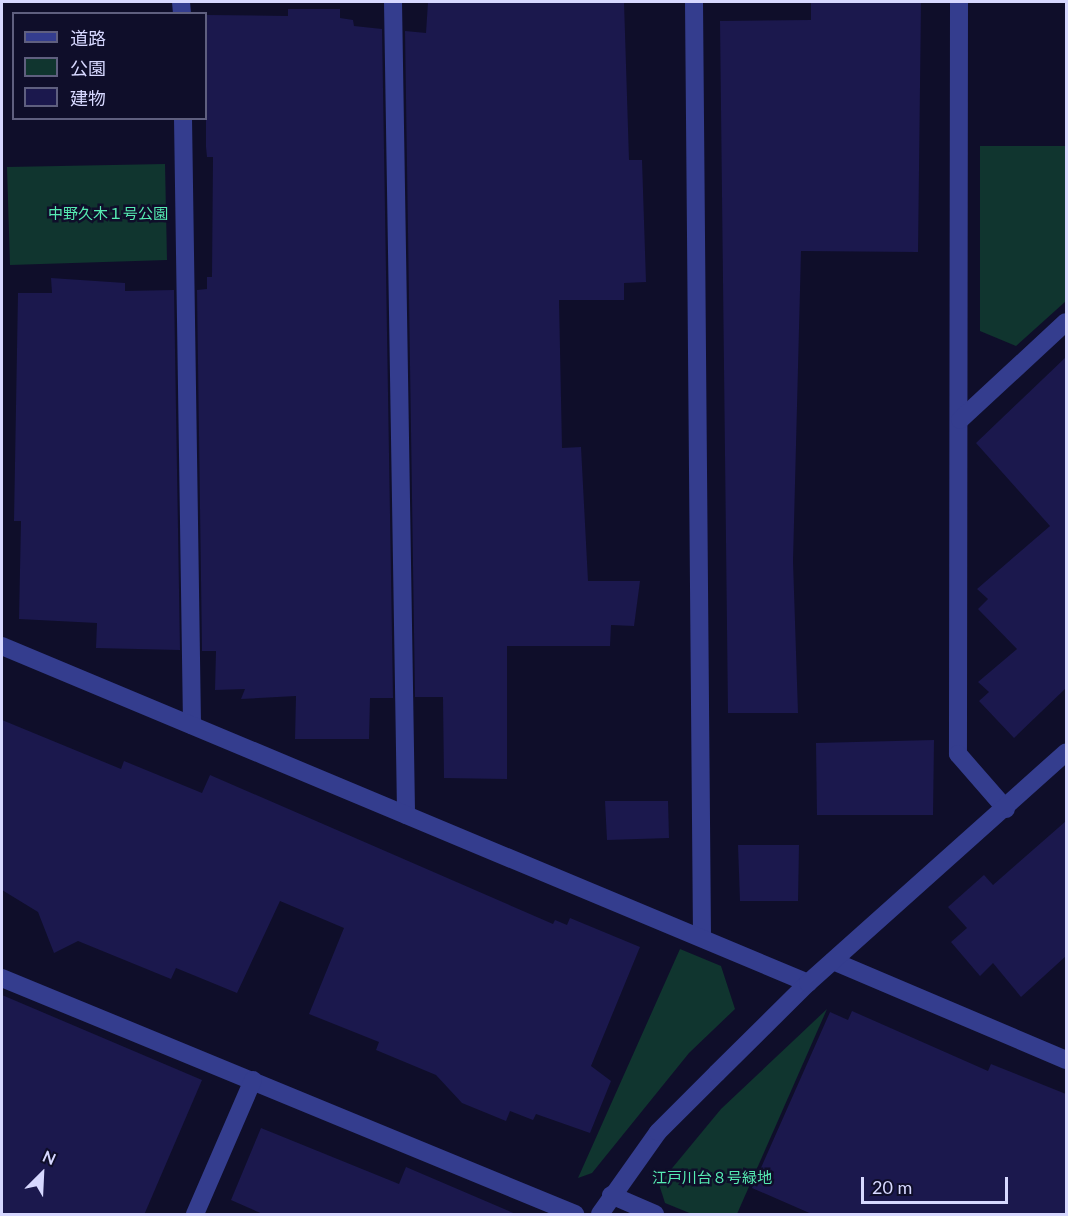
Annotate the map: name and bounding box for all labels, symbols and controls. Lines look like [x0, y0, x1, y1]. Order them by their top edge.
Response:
legend [12, 12, 207, 120]
text: 道路 [70, 27, 106, 49]
text: 公園 [70, 57, 106, 79]
text: 建物 [70, 87, 106, 109]
park label: 中野久木１号公園 [48, 205, 168, 223]
north arrow [12, 1144, 72, 1204]
text: N [40, 1146, 59, 1168]
scale bar [864, 1165, 1011, 1203]
park label: 江戸川台８号緑地 [652, 1169, 772, 1187]
text: 20 m [872, 1176, 912, 1198]

